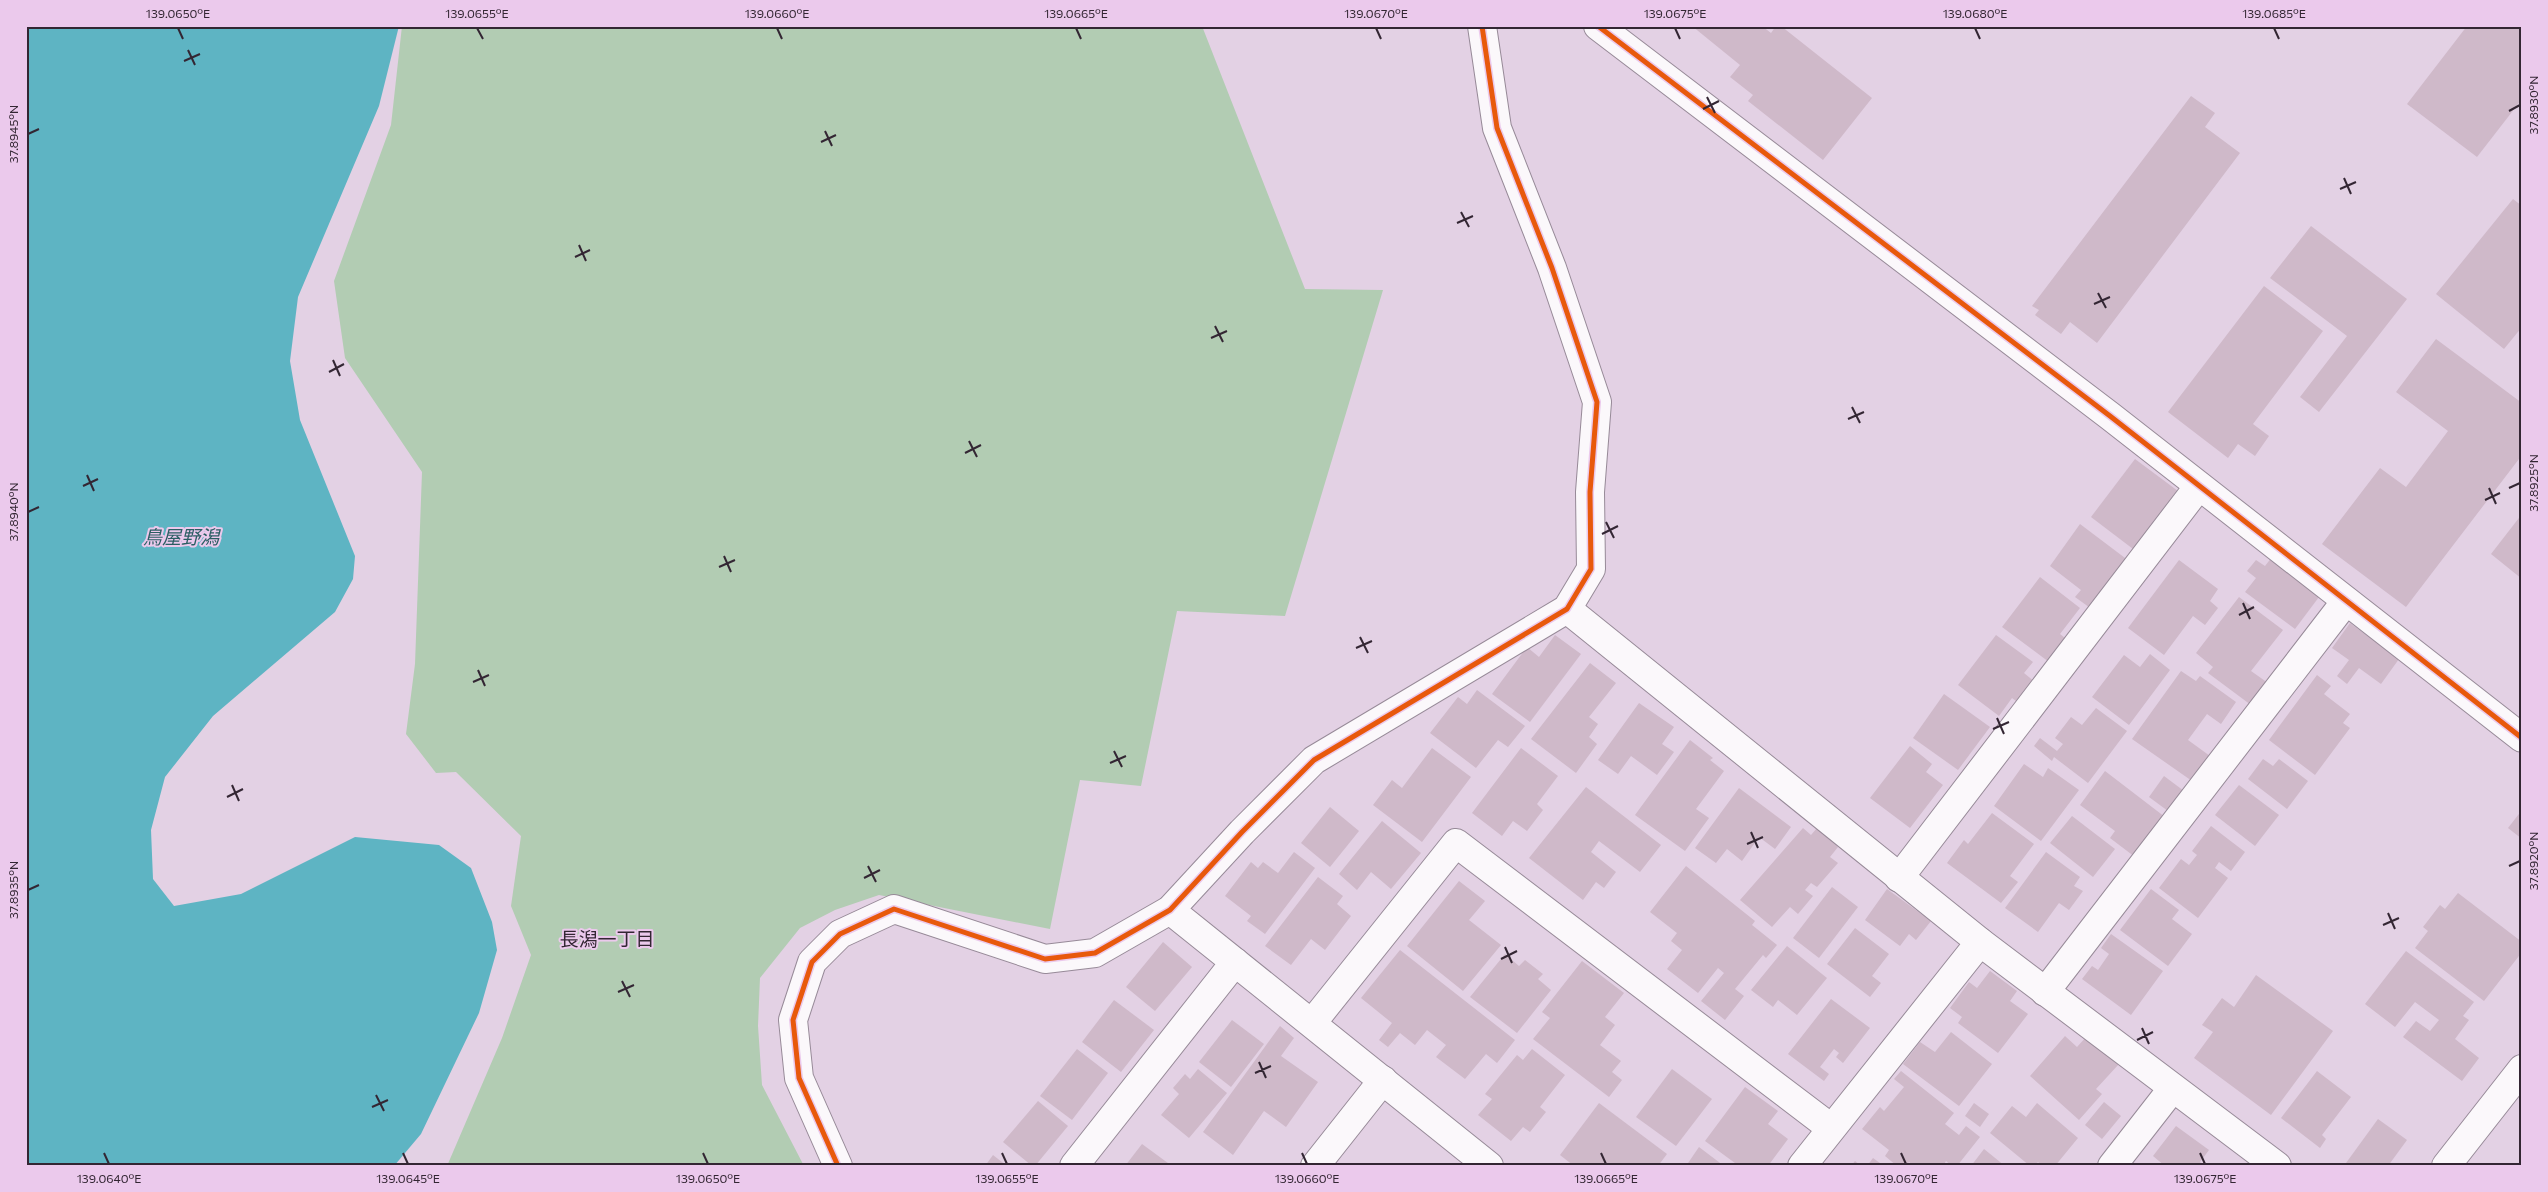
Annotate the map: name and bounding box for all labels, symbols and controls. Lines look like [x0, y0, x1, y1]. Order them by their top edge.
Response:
text: 139.0650°E [146, 6, 210, 20]
text: 139.0655°E [445, 6, 509, 20]
text: 139.0660°E [745, 6, 809, 20]
text: 139.0665°E [1044, 6, 1108, 20]
text: 139.0670°E [1344, 6, 1408, 20]
text: 139.0675°E [1644, 6, 1706, 20]
text: 139.0680°E [1943, 6, 2007, 20]
text: 139.0685°E [2242, 6, 2306, 20]
text: 37.8930°N [2526, 76, 2540, 134]
text: 37.8945°N [6, 105, 20, 163]
text: 37.8925°N [2526, 454, 2540, 512]
text: 37.8940°N [6, 482, 20, 542]
water label: 鳥屋野潟 [143, 525, 221, 548]
text: 37.8920°N [2526, 832, 2540, 890]
text: 37.8935°N [6, 861, 20, 919]
district label: 長潟一丁目 [559, 927, 655, 950]
text: 139.0640°E [77, 1171, 141, 1185]
text: 139.0645°E [376, 1171, 440, 1185]
text: 139.0650°E [676, 1171, 740, 1185]
text: 139.0655°E [975, 1171, 1039, 1185]
text: 139.0660°E [1275, 1171, 1339, 1185]
text: 139.0665°E [1574, 1171, 1638, 1185]
text: 139.0670°E [1874, 1171, 1938, 1185]
text: 139.0675°E [2174, 1171, 2236, 1185]

